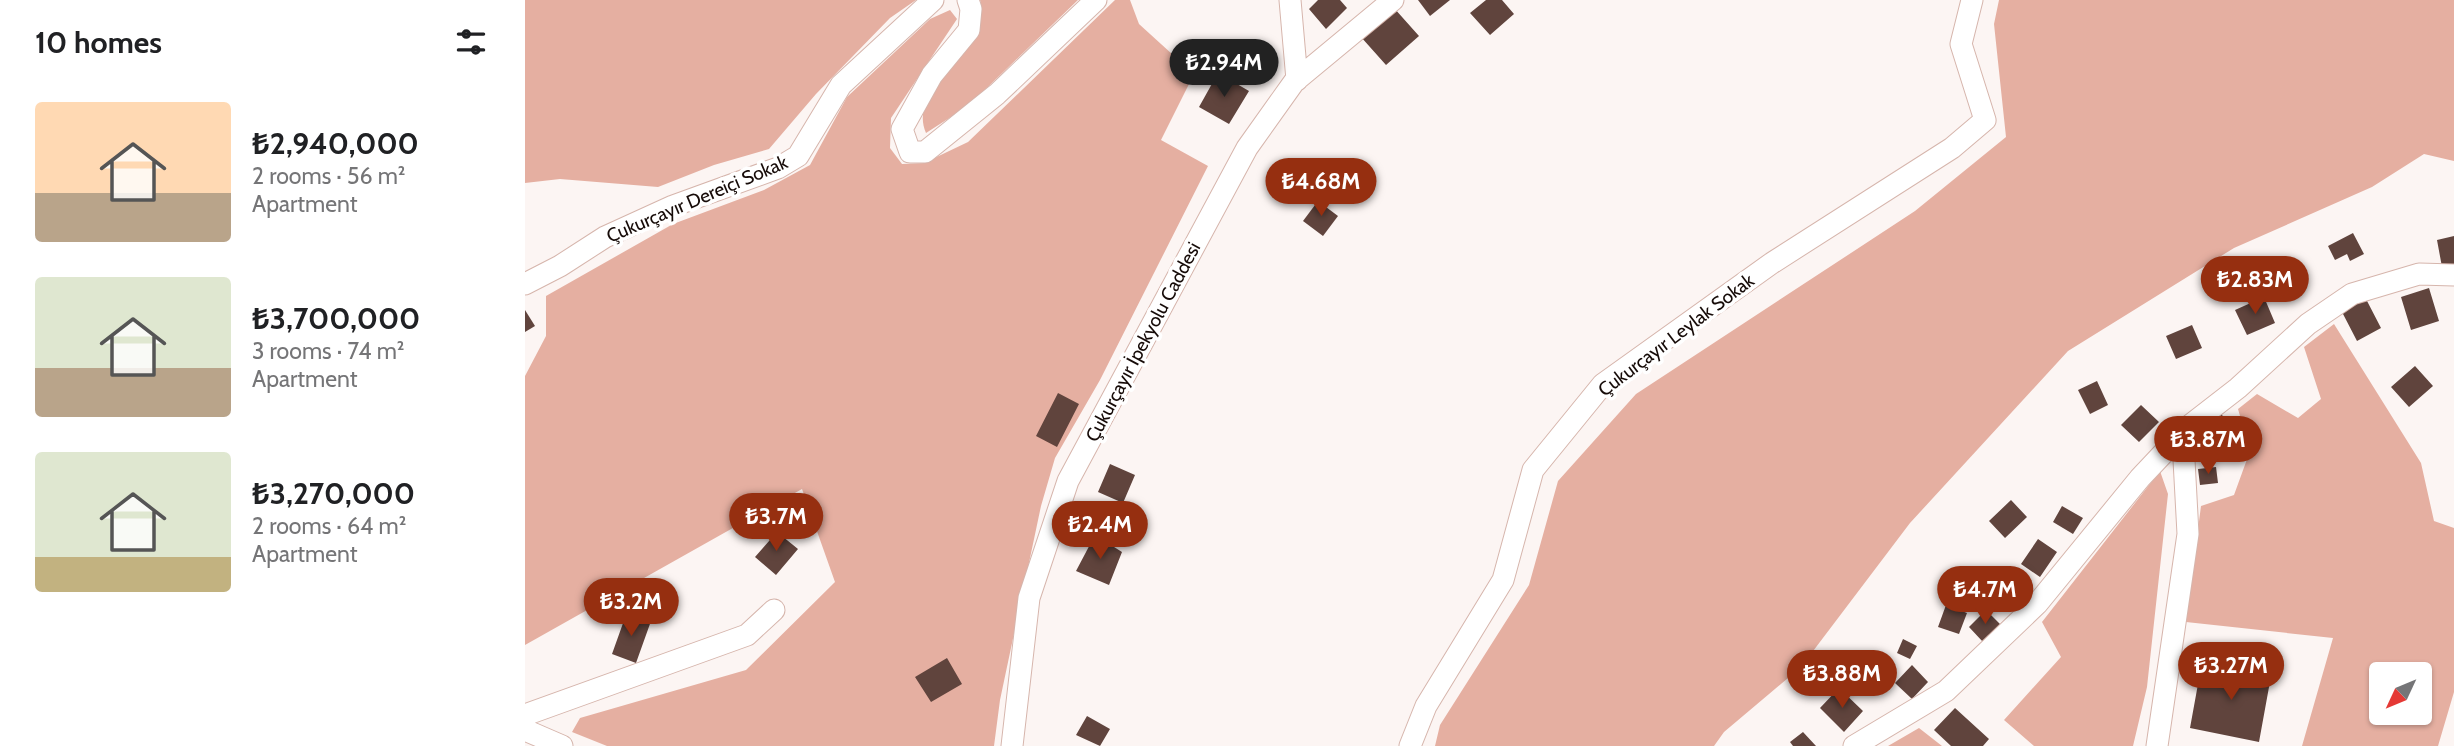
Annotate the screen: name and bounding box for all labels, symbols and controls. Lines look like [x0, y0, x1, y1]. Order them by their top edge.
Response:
icon: filters [452, 23, 490, 61]
text: 10 homes [35, 24, 162, 61]
pin: ₺2.94M [1167, 40, 1281, 99]
text: ₺2.94M [1186, 48, 1262, 76]
text: ₺2,940,000 [252, 125, 419, 162]
icon: home [91, 130, 175, 214]
street label: Çukurçayır Dereiçi Sokak [603, 150, 791, 248]
pin: ₺4.68M [1264, 158, 1378, 218]
text: 2 rooms · 56 m² [252, 162, 406, 190]
text: ₺4.68M [1281, 167, 1361, 195]
text: Apartment [252, 190, 357, 218]
street label: Çukurçayır İpekyolu Caddesi [1081, 238, 1205, 446]
pin: ₺2.83M [2198, 256, 2312, 316]
text: ₺2.83M [2217, 265, 2293, 293]
street label: Çukurçayır Leylak Sokak [1593, 269, 1759, 401]
text: ₺3,700,000 [252, 300, 420, 337]
icon: home [91, 305, 175, 389]
text: 3 rooms · 74 m² [252, 337, 404, 365]
text: Apartment [252, 365, 357, 393]
pin: ₺3.87M [2151, 416, 2265, 476]
text: ₺3.87M [2170, 425, 2246, 453]
text: ₺3,270,000 [252, 475, 415, 512]
icon: home [91, 480, 175, 564]
pin: ₺3.7M [727, 494, 825, 553]
text: ₺3.7M [745, 502, 807, 530]
pin: ₺2.4M [1051, 502, 1149, 561]
text: ₺2.4M [1068, 510, 1132, 538]
text: 2 rooms · 64 m² [252, 512, 406, 540]
text: Apartment [252, 540, 357, 568]
pin: ₺4.7M [1936, 566, 2034, 626]
text: ₺4.7M [1953, 575, 2017, 603]
pin: ₺3.2M [582, 578, 680, 638]
text: ₺3.2M [600, 587, 662, 615]
pin: ₺3.27M [2174, 642, 2288, 702]
pin: ₺3.88M [1785, 650, 1899, 710]
text: ₺3.27M [2194, 651, 2268, 679]
text: ₺3.88M [1803, 659, 1881, 687]
north arrow [2369, 662, 2433, 724]
map controls [2369, 662, 2432, 725]

